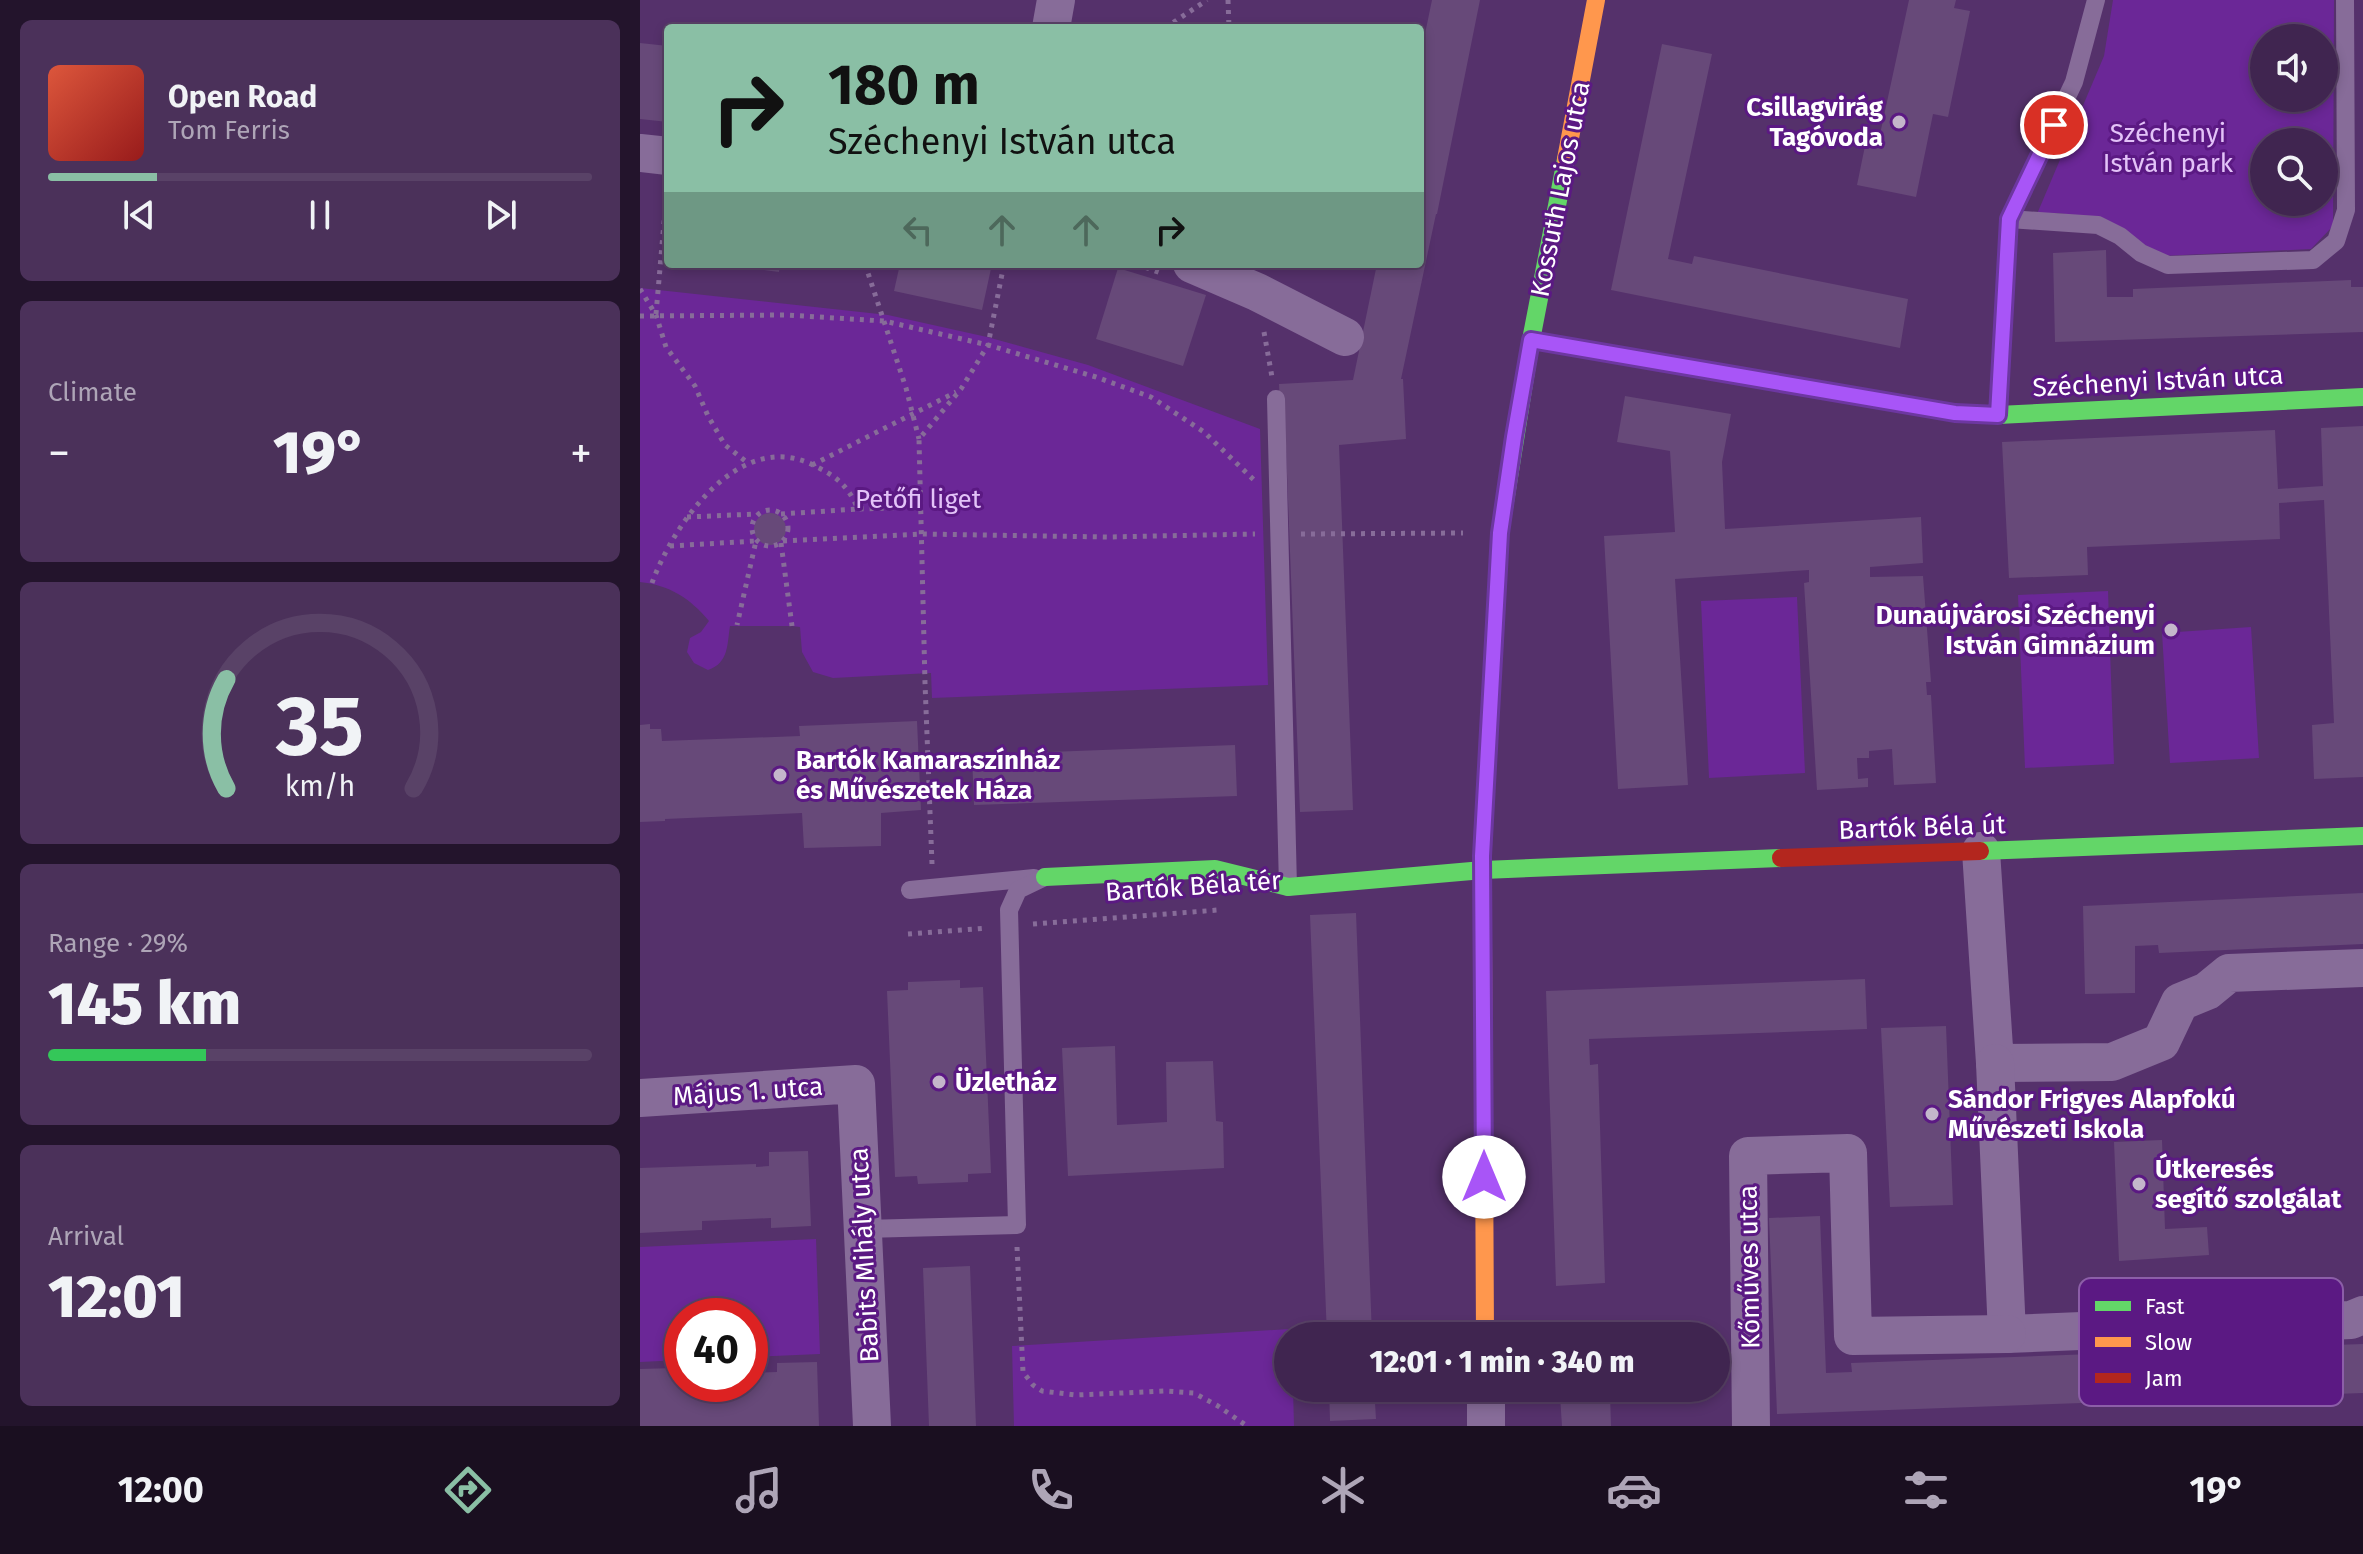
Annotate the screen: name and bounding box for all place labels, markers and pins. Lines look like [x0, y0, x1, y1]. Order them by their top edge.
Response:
pin [2020, 91, 2088, 159]
place label: Csillagvirág Tagóvoda [1746, 92, 1884, 153]
marker: Csillagvirág Tagóvoda [1890, 113, 1908, 131]
place label: Dunaújvárosi Széchenyi István Gimnázium [1876, 600, 2155, 661]
marker: Dunaújvárosi Széchenyi István Gimnázium [2162, 621, 2180, 639]
place label: Bartók Kamaraszínház és Művészetek Háza [796, 745, 1060, 806]
marker: Bartók Kamaraszínház és Művészetek Háza [771, 766, 789, 784]
place label: Üzletház [955, 1066, 1057, 1098]
marker: Üzletház [930, 1073, 948, 1091]
place label: Sándor Frigyes Alapfokú Művészeti Iskola [1948, 1084, 2236, 1145]
marker: Sándor Frigyes Alapfokú Művészeti Iskola [1923, 1105, 1941, 1123]
place label: Útkeresés segítő szolgálat [2155, 1153, 2342, 1215]
marker: Útkeresés segítő szolgálat [2130, 1175, 2148, 1193]

